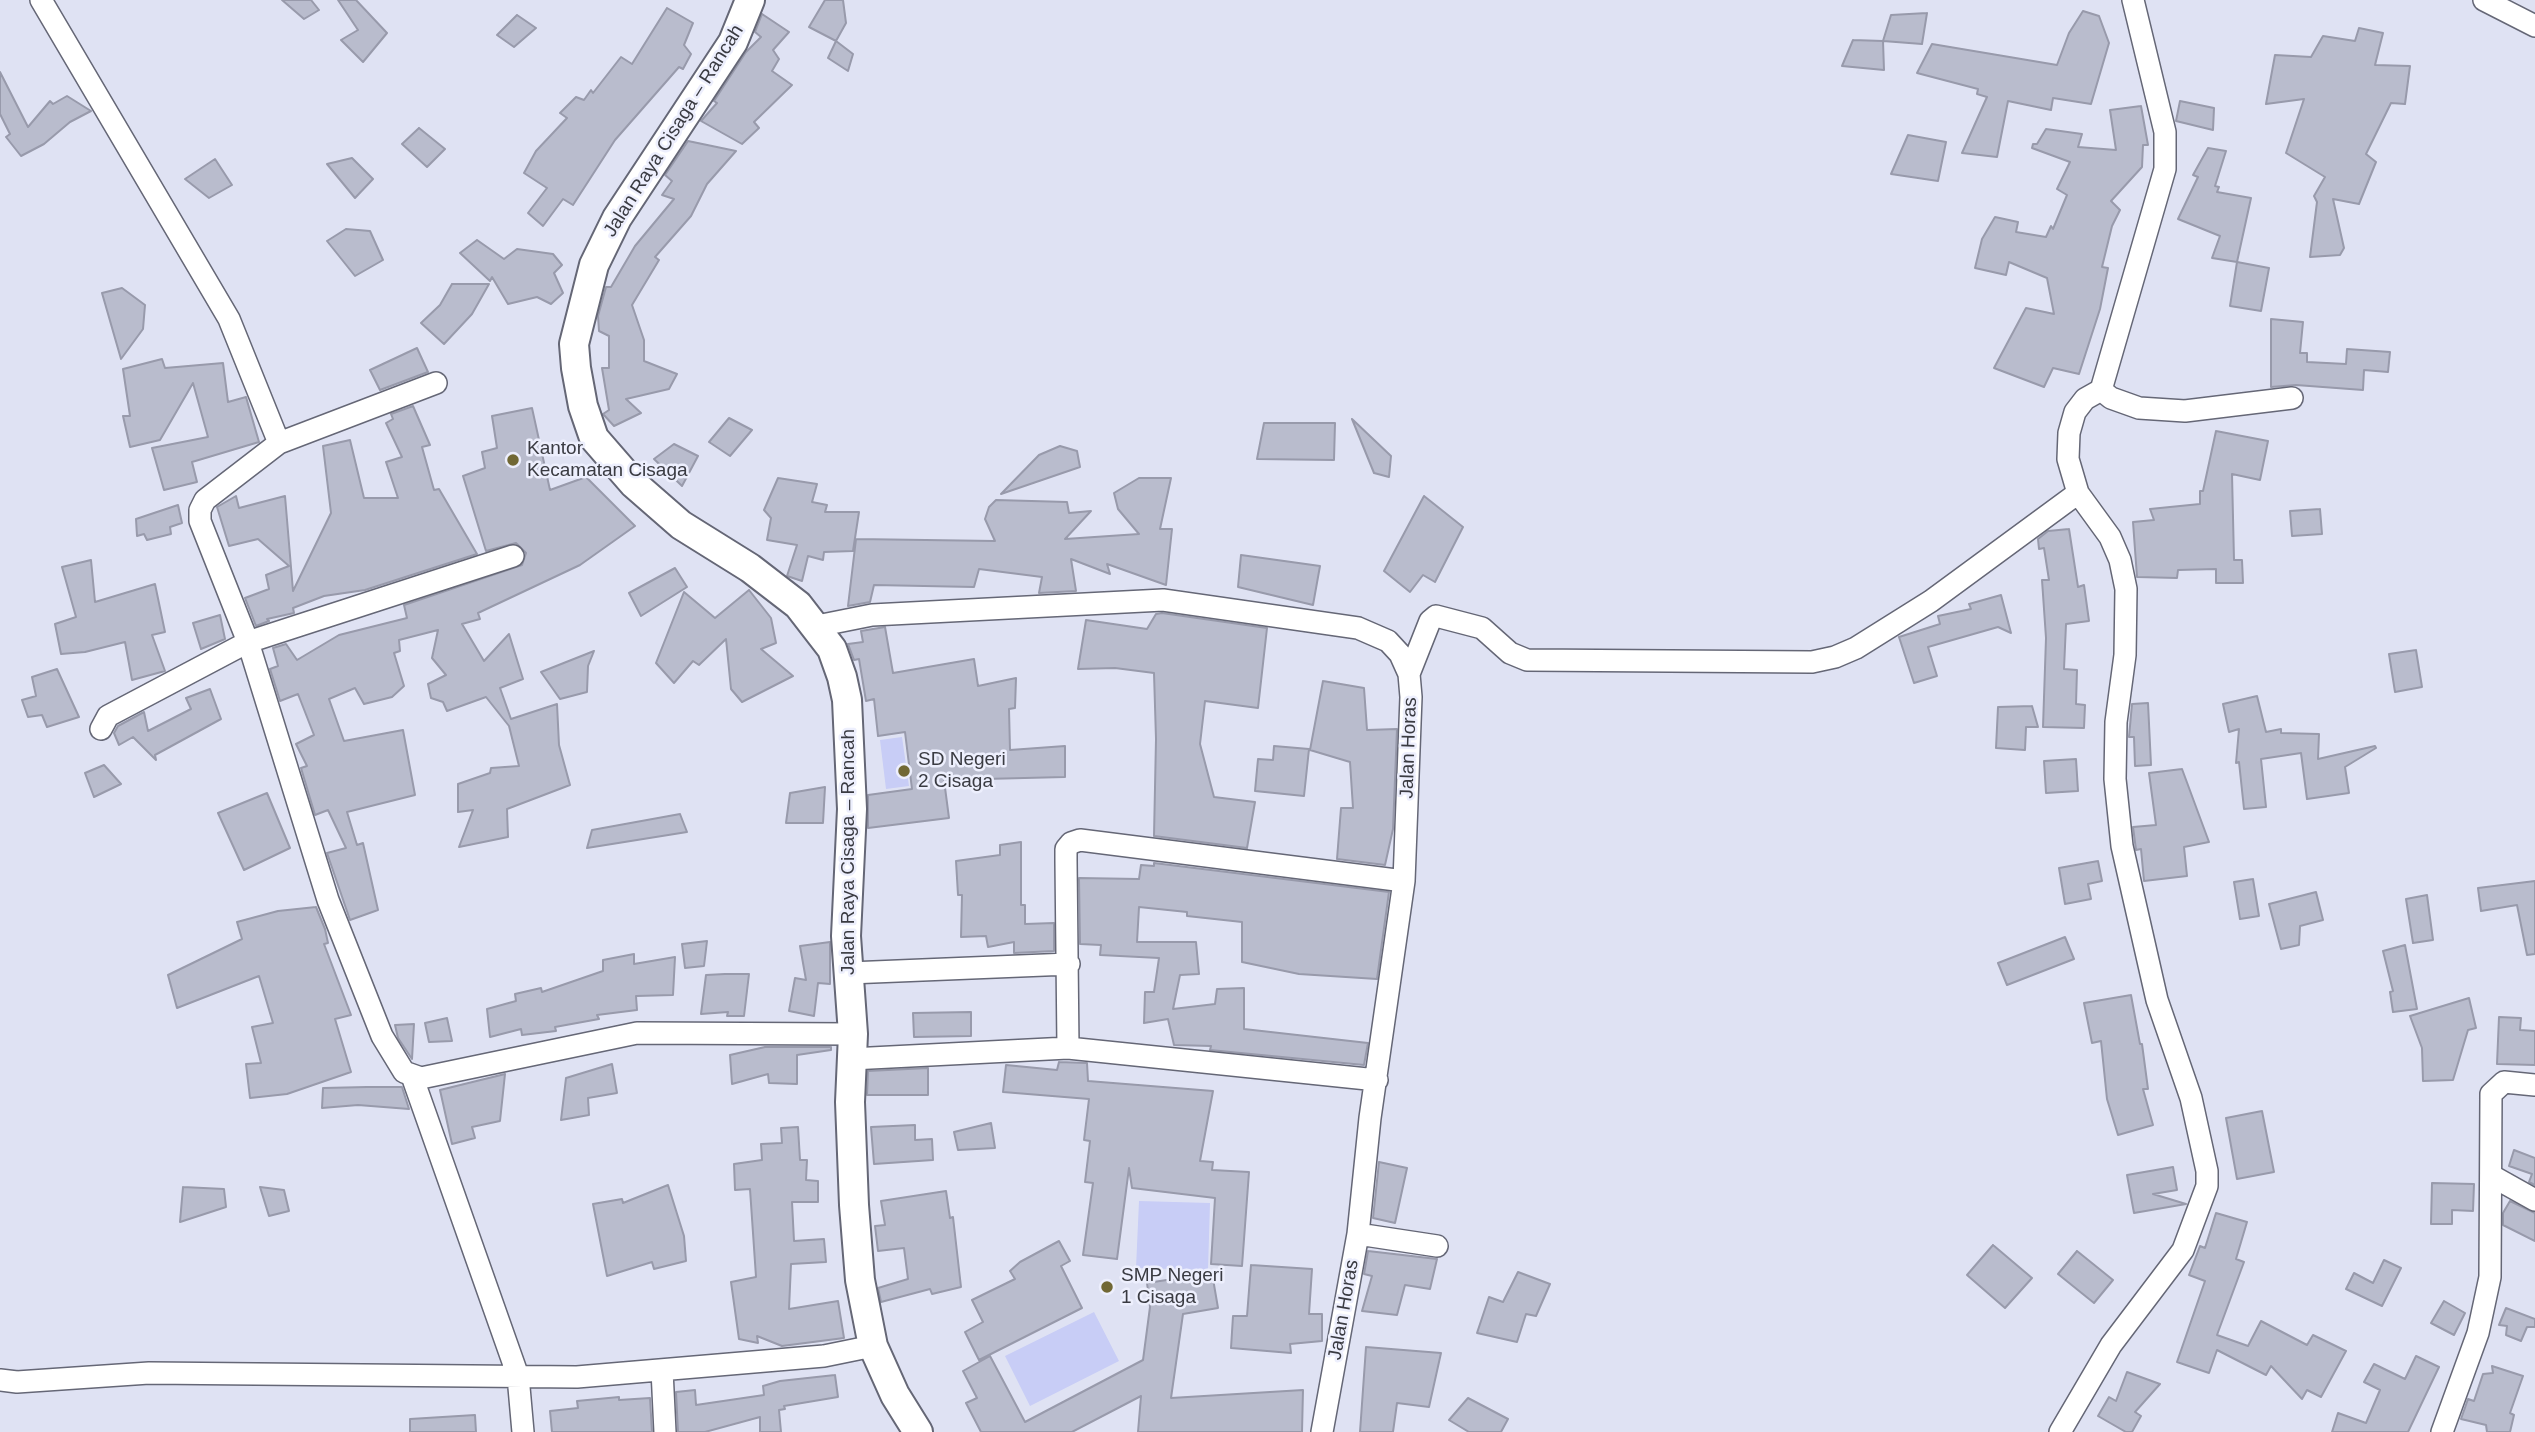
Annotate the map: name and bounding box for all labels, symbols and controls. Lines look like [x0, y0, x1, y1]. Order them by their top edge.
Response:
street label: Jalan Raya Cisaga – Rancah [599, 21, 749, 241]
place label: Kantor Kecamatan Cisaga [527, 438, 688, 482]
marker: Kantor Kecamatan Cisaga [505, 452, 521, 468]
street label: Jalan Horas [1396, 697, 1422, 799]
street label: Jalan Raya Cisaga – Rancah [838, 729, 860, 975]
place label: SD Negeri 2 Cisaga [918, 749, 1006, 793]
marker: SD Negeri 2 Cisaga [896, 763, 912, 779]
street label: Jalan Horas [1324, 1258, 1364, 1362]
place label: SMP Negeri 1 Cisaga [1121, 1265, 1223, 1309]
marker: SMP Negeri 1 Cisaga [1099, 1279, 1115, 1295]

